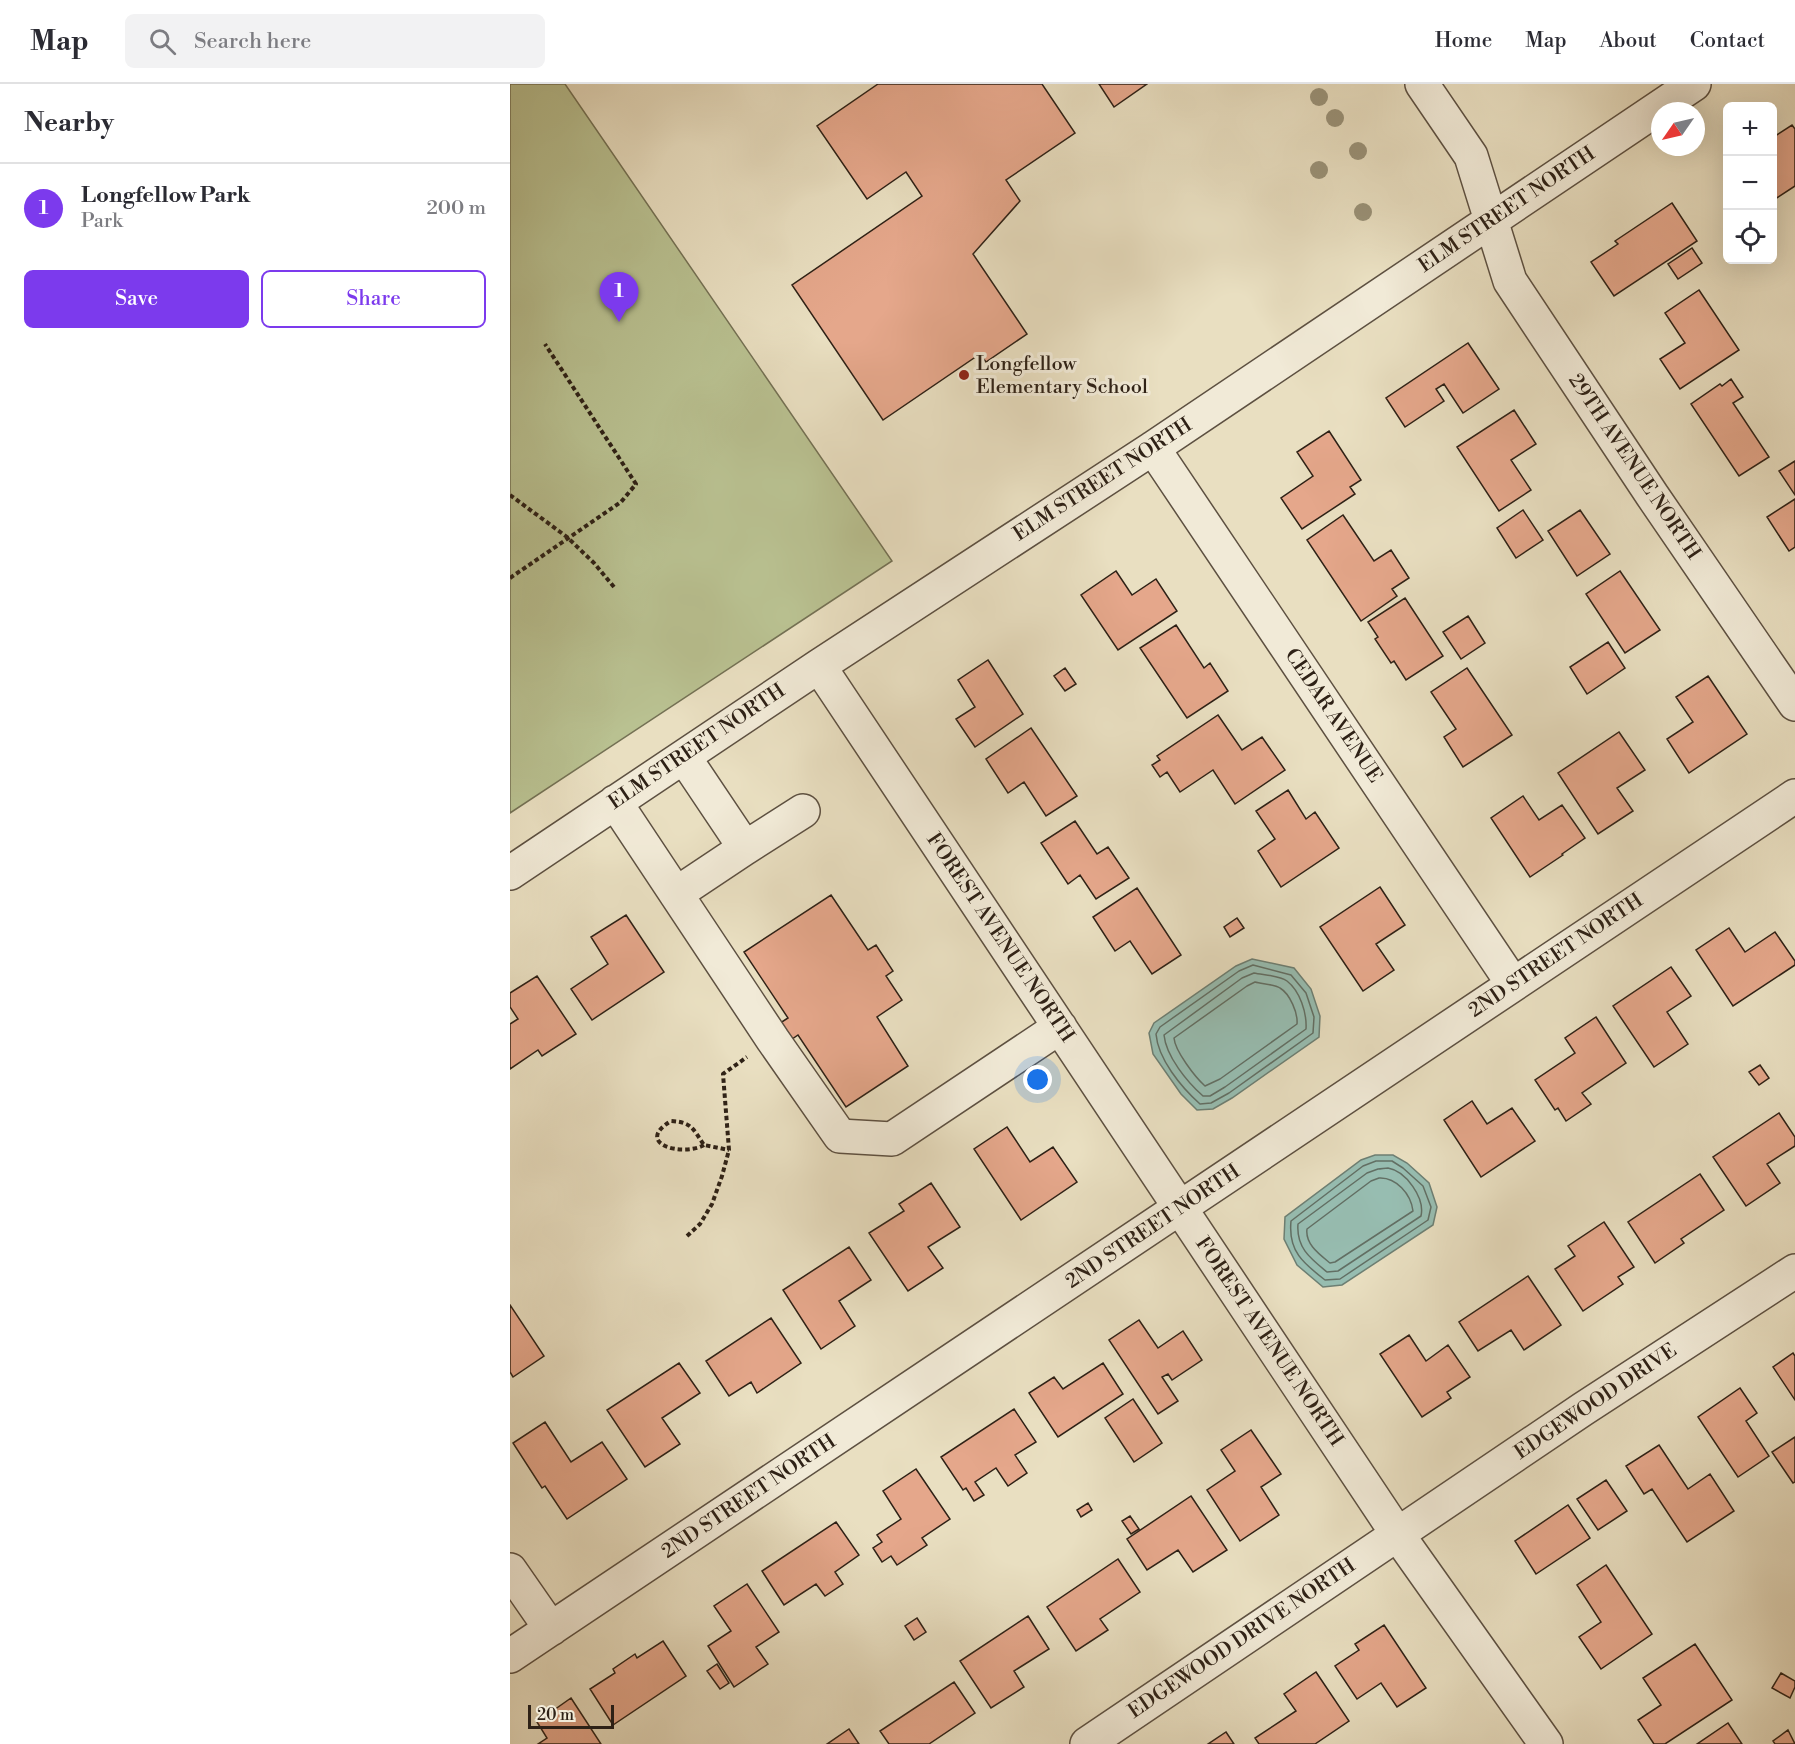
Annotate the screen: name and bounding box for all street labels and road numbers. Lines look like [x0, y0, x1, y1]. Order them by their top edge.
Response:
street label: ELM STREET NORTH [1414, 142, 1600, 278]
street label: 29TH AVENUE NORTH [1562, 369, 1706, 565]
street label: ELM STREET NORTH [1009, 413, 1197, 547]
street label: CEDAR AVENUE [1279, 644, 1387, 788]
street label: ELM STREET NORTH [604, 679, 790, 815]
street label: FOREST AVENUE NORTH [921, 829, 1079, 1047]
street label: 2ND STREET NORTH [1464, 888, 1648, 1024]
street label: 2ND STREET NORTH [1061, 1159, 1245, 1295]
street label: FOREST AVENUE NORTH [1190, 1233, 1348, 1451]
street label: EDGEWOOD DRIVE [1510, 1338, 1682, 1466]
street label: 2ND STREET NORTH [657, 1429, 841, 1565]
street label: EDGEWOOD DRIVE NORTH [1124, 1553, 1360, 1725]

